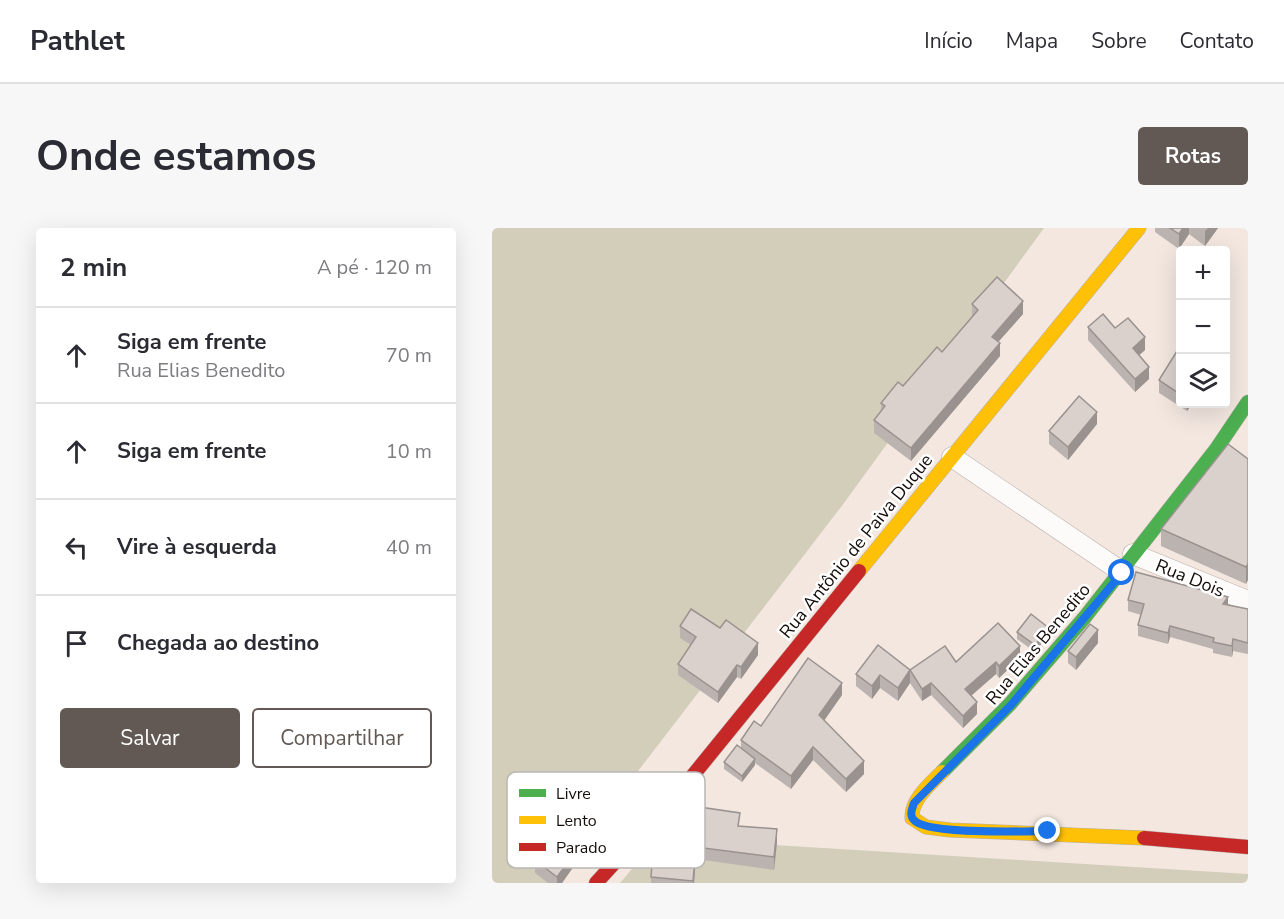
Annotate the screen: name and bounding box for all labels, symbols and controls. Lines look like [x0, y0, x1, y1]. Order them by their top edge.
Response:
text: Pathlet [30, 22, 125, 60]
text: Início [924, 27, 973, 55]
text: Mapa [1006, 27, 1058, 55]
text: Sobre [1091, 27, 1147, 55]
text: Contato [1180, 27, 1254, 55]
button: Rotas [1138, 127, 1248, 185]
text: Onde estamos [36, 128, 317, 185]
map controls [1176, 246, 1230, 408]
button: + [1176, 246, 1230, 300]
text: 2 min [60, 250, 127, 285]
text: A pé · 120 m [317, 254, 432, 281]
button: − [1176, 300, 1230, 354]
text: Siga em frente [117, 327, 266, 357]
icon: ahead [60, 339, 93, 372]
text: 70 m [386, 342, 432, 369]
button: layers [1176, 354, 1230, 408]
text: Rua Elias Benedito [117, 357, 285, 384]
icon: ahead [60, 435, 93, 468]
text: Siga em frente [117, 436, 266, 466]
text: 10 m [386, 438, 432, 465]
street label: Rua Antônio de Paiva Duque [774, 449, 938, 643]
icon: left [60, 531, 93, 564]
text: Vire à esquerda [117, 532, 277, 562]
text: 40 m [386, 534, 432, 561]
street label: Rua Dois [1152, 553, 1228, 603]
route start [1108, 559, 1134, 585]
street label: Rua Elias Benedito [980, 578, 1096, 710]
icon: arrive [60, 627, 93, 660]
text: Chegada ao destino [117, 628, 319, 658]
button: Salvar [60, 708, 240, 768]
button: Compartilhar [252, 708, 432, 768]
legend [507, 772, 705, 868]
text: Livre [556, 783, 591, 805]
text: Lento [556, 810, 597, 832]
route end [1034, 817, 1060, 843]
text: Parado [556, 837, 607, 859]

